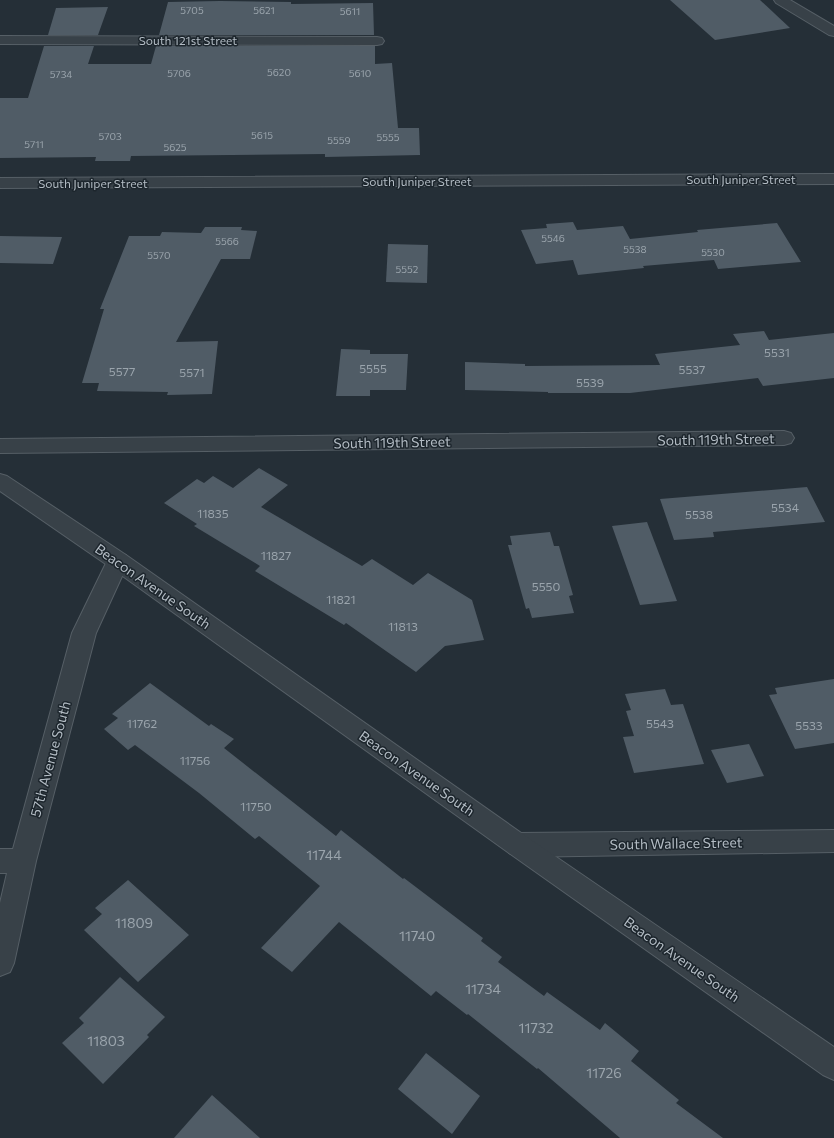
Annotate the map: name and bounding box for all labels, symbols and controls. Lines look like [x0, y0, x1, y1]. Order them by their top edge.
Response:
house number: 5705 [180, 4, 204, 16]
house number: 5621 [253, 4, 275, 16]
house number: 5611 [340, 5, 360, 17]
street label: South 121st Street [139, 33, 237, 47]
house number: 5620 [267, 66, 291, 78]
house number: 5706 [167, 67, 191, 79]
house number: 5610 [349, 67, 371, 79]
house number: 5734 [50, 68, 72, 80]
house number: 5615 [251, 129, 273, 141]
house number: 5703 [98, 130, 122, 142]
house number: 5555 [377, 131, 400, 143]
house number: 5559 [327, 134, 351, 146]
house number: 5711 [24, 138, 44, 150]
house number: 5625 [163, 141, 187, 153]
street label: South Juniper Street [686, 172, 796, 187]
street label: South Juniper Street [362, 174, 472, 189]
street label: South Juniper Street [38, 176, 148, 191]
house number: 5546 [541, 232, 565, 244]
house number: 5566 [215, 235, 239, 247]
house number: 5538 [623, 243, 647, 255]
house number: 5530 [701, 246, 725, 258]
house number: 5570 [147, 249, 171, 261]
house number: 5552 [396, 263, 419, 275]
house number: 5531 [764, 345, 790, 359]
house number: 5555 [359, 361, 387, 375]
house number: 5537 [679, 362, 705, 376]
house number: 5577 [109, 364, 135, 378]
house number: 5571 [179, 365, 205, 379]
house number: 5539 [576, 375, 604, 389]
street label: South 119th Street [657, 429, 775, 449]
street label: South 119th Street [333, 432, 451, 452]
house number: 5534 [771, 500, 799, 514]
house number: 11835 [197, 506, 229, 520]
house number: 5538 [685, 507, 713, 521]
street label: Beacon Avenue South [92, 540, 214, 632]
house number: 11827 [261, 548, 291, 562]
house number: 5550 [532, 579, 560, 593]
house number: 11821 [326, 592, 356, 606]
house number: 11813 [388, 619, 418, 633]
street label: 57th Avenue South [26, 699, 74, 819]
house number: 11762 [127, 716, 158, 730]
house number: 5543 [646, 716, 674, 730]
house number: 5533 [795, 718, 823, 732]
street label: Beacon Avenue South [356, 727, 478, 819]
house number: 11756 [180, 753, 210, 767]
house number: 11750 [240, 799, 272, 813]
street label: South Wallace Street [610, 833, 743, 853]
house number: 11744 [306, 846, 342, 863]
street label: Beacon Avenue South [621, 913, 743, 1005]
house number: 11809 [115, 914, 153, 931]
house number: 11740 [399, 927, 435, 944]
house number: 11734 [465, 980, 501, 997]
house number: 11732 [518, 1019, 554, 1036]
house number: 11803 [87, 1032, 125, 1049]
house number: 11726 [586, 1064, 622, 1081]

